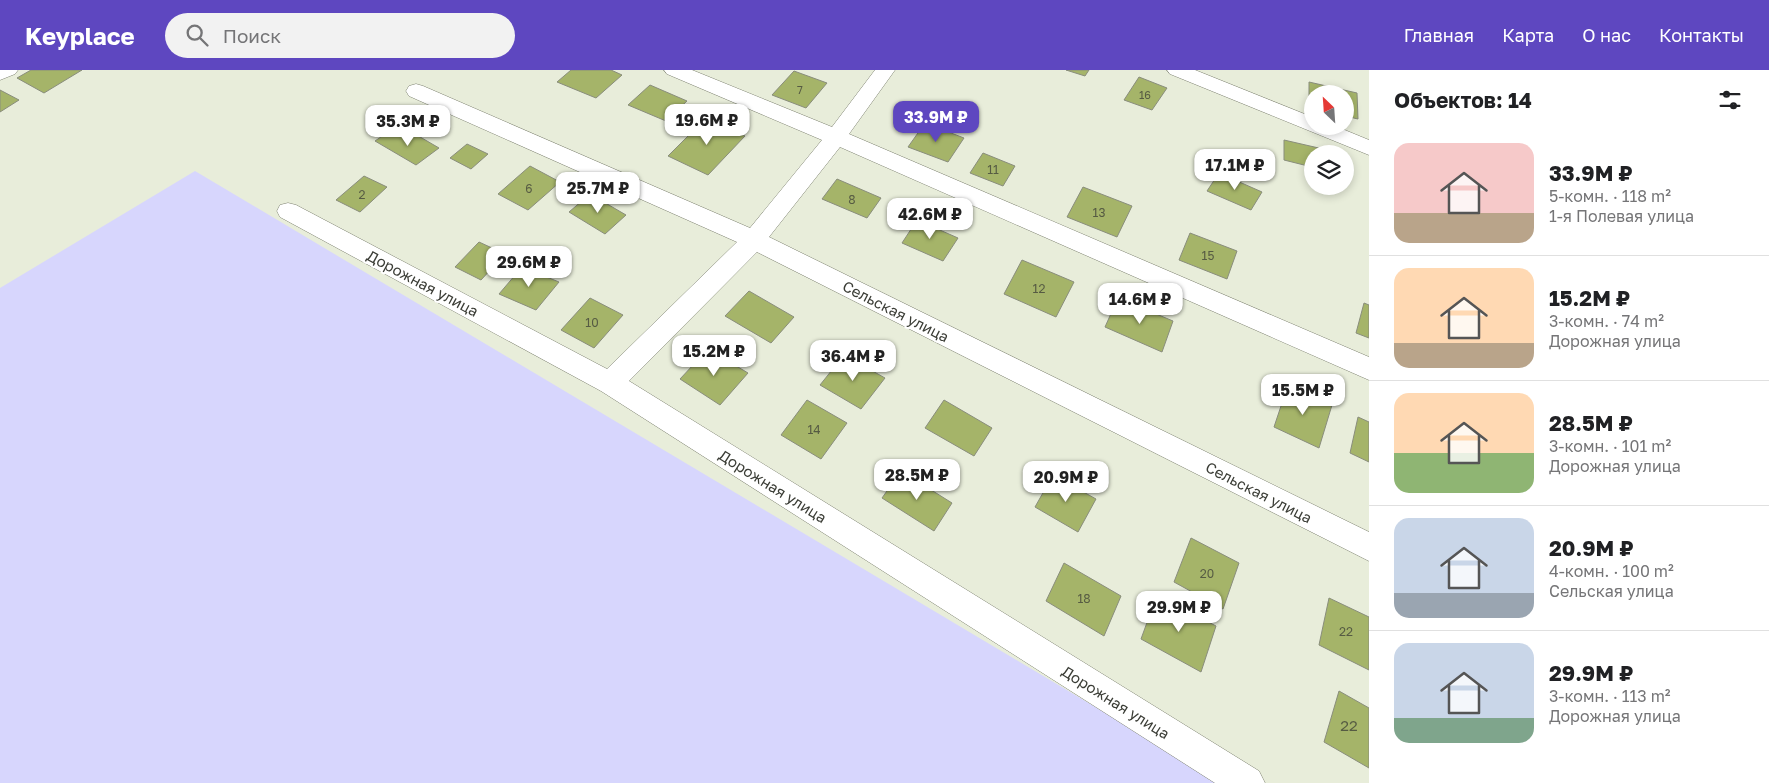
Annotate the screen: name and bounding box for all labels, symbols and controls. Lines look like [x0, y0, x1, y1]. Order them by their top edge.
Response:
search box [165, 13, 515, 58]
text: Keyplace [25, 21, 135, 50]
icon: search [183, 21, 211, 49]
text: Поиск [223, 24, 281, 47]
text: Главная [1404, 24, 1474, 46]
text: Карта [1502, 24, 1554, 46]
text: О нас [1582, 24, 1631, 46]
text: Контакты [1659, 24, 1744, 46]
house number: 7 [797, 83, 803, 96]
north arrow [1304, 85, 1354, 135]
map controls [1304, 85, 1354, 195]
icon: filters [1716, 86, 1744, 114]
text: Объектов: 14 [1394, 87, 1532, 113]
house number: 16 [1139, 88, 1151, 101]
pin: 33.9M ₽ [890, 100, 982, 143]
pin: 35.3M ₽ [362, 104, 454, 147]
pin: 19.6M ₽ [661, 104, 753, 146]
text: 33.9M ₽ [904, 107, 968, 127]
text: 19.6M ₽ [676, 110, 738, 130]
text: 35.3M ₽ [376, 111, 440, 131]
button: layers [1304, 145, 1354, 195]
pin: 17.1M ₽ [1189, 148, 1281, 191]
text: 17.1M ₽ [1205, 155, 1265, 175]
text: 33.9M ₽ [1549, 160, 1633, 186]
house number: 11 [987, 162, 999, 177]
icon: home [1434, 163, 1494, 223]
pin: 25.7M ₽ [552, 172, 644, 214]
text: 25.7M ₽ [567, 178, 629, 198]
house number: 6 [525, 181, 533, 196]
text: 5-комн. · 118 m² [1549, 186, 1671, 206]
house number: 2 [359, 187, 366, 202]
house number: 8 [848, 192, 856, 207]
pin: 42.6M ₽ [884, 198, 976, 240]
text: 42.6M ₽ [898, 204, 962, 224]
house number: 13 [1093, 205, 1105, 220]
text: 1-я Полевая улица [1549, 206, 1694, 226]
street label: Дорожная улица [364, 246, 482, 320]
pin: 29.6M ₽ [483, 246, 575, 288]
house number: 15 [1202, 248, 1214, 263]
text: 29.6M ₽ [497, 252, 561, 272]
street label: Сельская улица [840, 276, 952, 346]
house number: 12 [1033, 281, 1045, 296]
pin: 14.6M ₽ [1094, 282, 1186, 325]
text: 15.2M ₽ [1549, 285, 1630, 311]
icon: home [1434, 288, 1494, 348]
text: 14.6M ₽ [1109, 289, 1171, 309]
text: 3-комн. · 74 m² [1549, 311, 1664, 331]
house number: 10 [585, 315, 599, 330]
text: Дорожная улица [1549, 331, 1681, 351]
pin: 15.2M ₽ [668, 334, 760, 377]
pin: 36.4M ₽ [807, 340, 899, 382]
text: 15.2M ₽ [683, 341, 745, 361]
text: 36.4M ₽ [821, 346, 885, 366]
pin: 15.5M ₽ [1257, 374, 1349, 416]
text: 15.5M ₽ [1272, 380, 1334, 400]
text: 28.5M ₽ [1549, 410, 1633, 436]
icon: home [1434, 413, 1494, 473]
house number: 14 [807, 422, 821, 437]
text: 3-комн. · 101 m² [1549, 436, 1671, 456]
street label: Дорожная улица [716, 446, 830, 526]
text: Дорожная улица [1549, 456, 1681, 476]
street label: Сельская улица [1203, 457, 1315, 527]
pin: 28.5M ₽ [871, 458, 963, 501]
pin: 20.9M ₽ [1020, 460, 1112, 503]
text: 28.5M ₽ [885, 465, 949, 485]
text: 20.9M ₽ [1034, 467, 1098, 487]
text: 20.9M ₽ [1549, 535, 1634, 561]
icon: home [1434, 538, 1494, 598]
text: 4-комн. · 100 m² [1549, 561, 1674, 581]
house number: 20 [1200, 566, 1214, 581]
text: Сельская улица [1549, 581, 1674, 601]
pin: 29.9M ₽ [1133, 590, 1225, 633]
house number: 18 [1077, 591, 1091, 606]
text: 29.9M ₽ [1147, 597, 1211, 617]
house number: 22 [1339, 624, 1353, 639]
text: 29.9M ₽ [1549, 660, 1633, 686]
street label: Дорожная улица [1059, 662, 1173, 742]
icon: home [1434, 663, 1494, 723]
text: 3-комн. · 113 m² [1549, 686, 1671, 706]
text: Дорожная улица [1549, 706, 1681, 726]
house number: 22 [1340, 716, 1358, 734]

